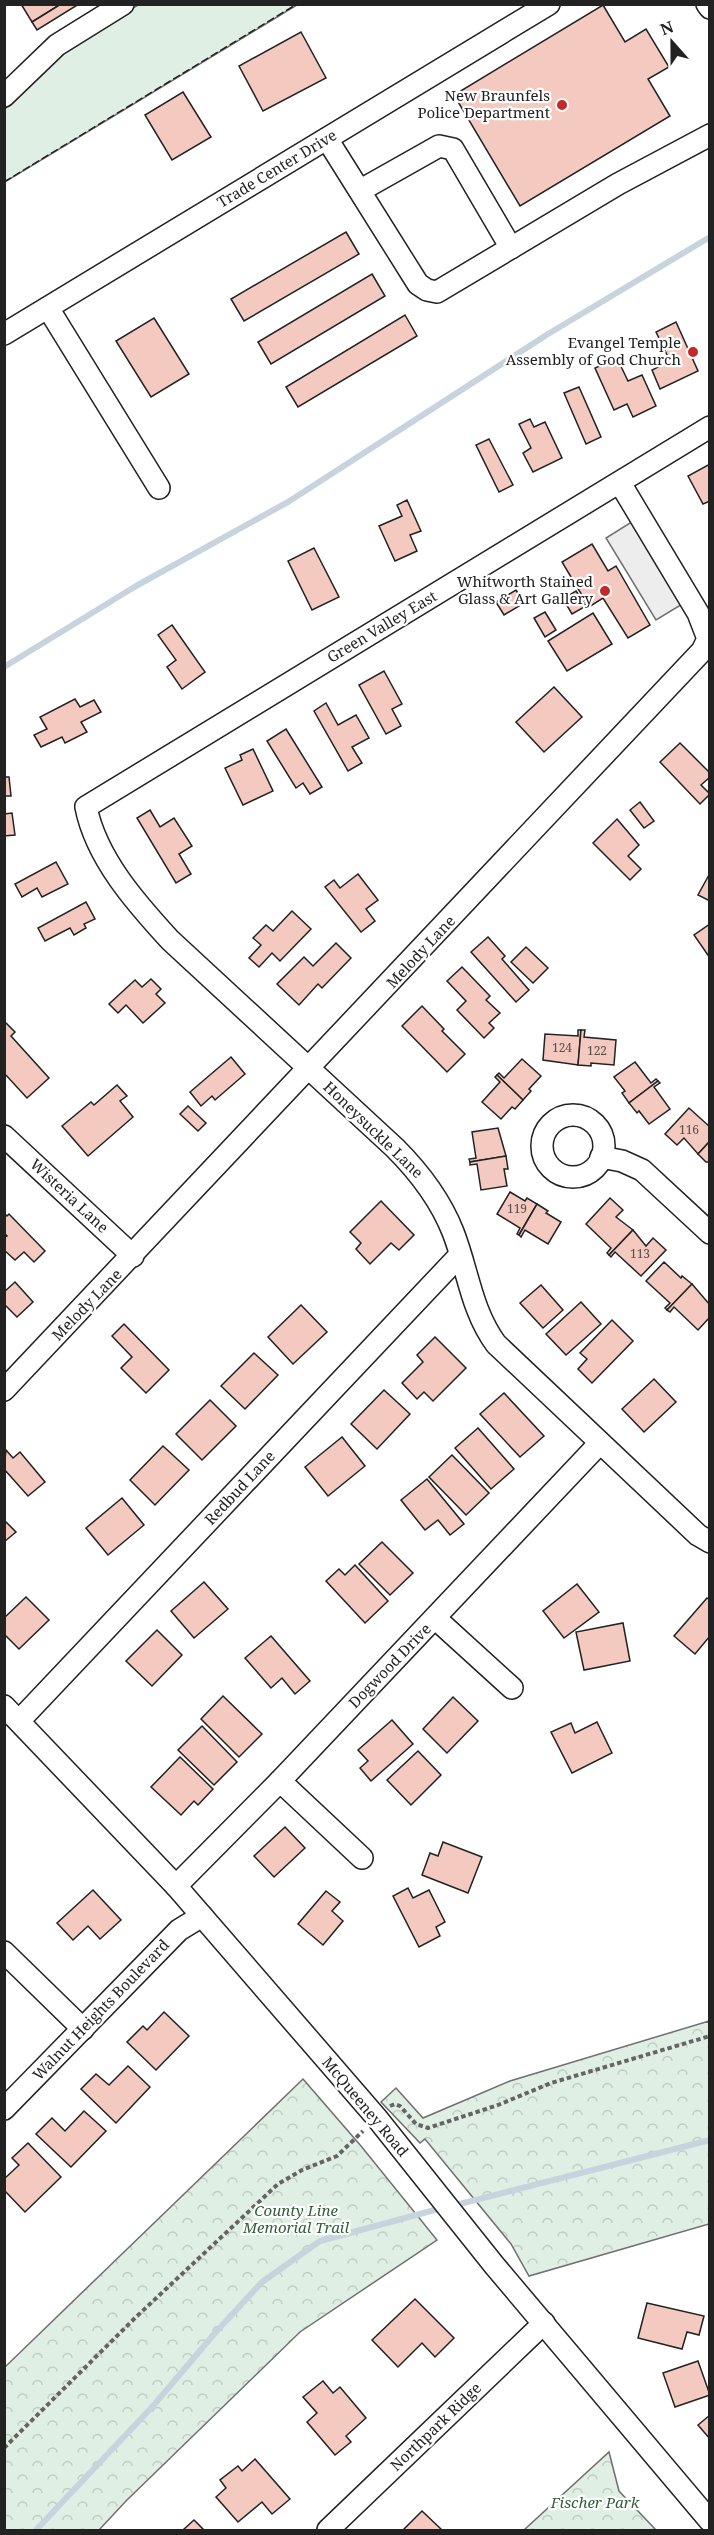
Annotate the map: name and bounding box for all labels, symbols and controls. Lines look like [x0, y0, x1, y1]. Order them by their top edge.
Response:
north arrow [642, 12, 702, 72]
text: N [657, 15, 677, 41]
place label: New Braunfels Police Department [417, 85, 550, 122]
marker: New Braunfels Police Department [555, 98, 569, 112]
street label: Trade Center Drive [213, 124, 340, 212]
place label: Evangel Temple Assembly of God Church [506, 332, 681, 369]
marker: Evangel Temple Assembly of God Church [686, 345, 700, 359]
place label: Whitworth Stained Glass & Art Gallery [457, 571, 594, 608]
marker: Whitworth Stained Glass & Art Gallery [598, 584, 612, 598]
street label: Green Valley East [323, 585, 440, 667]
street label: Melody Lane [381, 911, 459, 992]
house number: 124 [552, 1039, 572, 1056]
house number: 122 [587, 1042, 607, 1059]
street label: Honeysuckle Lane [320, 1077, 428, 1182]
house number: 116 [679, 1121, 699, 1138]
street label: Wisteria Lane [26, 1154, 113, 1237]
house number: 119 [507, 1200, 527, 1217]
house number: 113 [630, 1245, 650, 1262]
street label: Melody Lane [47, 1264, 126, 1345]
street label: Redbud Lane [200, 1446, 279, 1529]
street label: Dogwood Drive [344, 1619, 435, 1712]
street label: Walnut Heights Boulevard [28, 1935, 173, 2084]
street label: McQueeney Road [318, 2052, 413, 2160]
park label: County Line Memorial Trail [242, 2200, 349, 2237]
street label: Northpark Ridge [385, 2378, 485, 2475]
park label: Fischer Park [550, 2492, 640, 2512]

